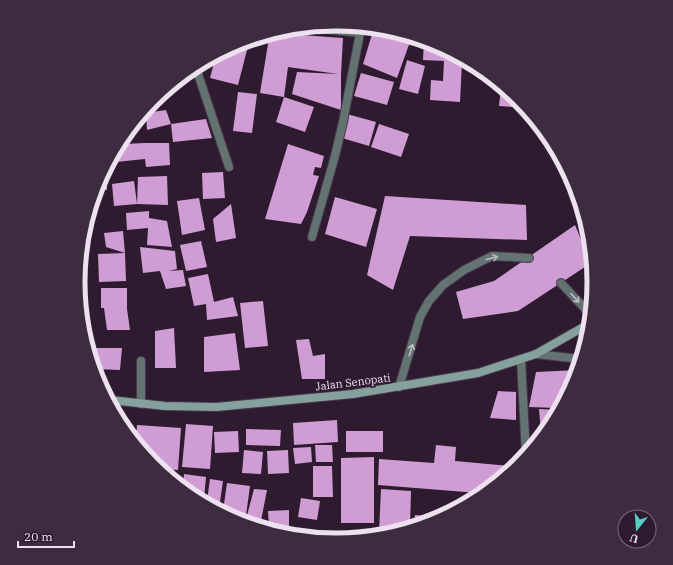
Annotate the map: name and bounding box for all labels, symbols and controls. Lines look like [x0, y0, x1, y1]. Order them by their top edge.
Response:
one-way arrow [485, 253, 498, 261]
one-way arrow [570, 293, 580, 303]
one-way arrow [408, 344, 415, 357]
street label: Jalan Senopati [315, 370, 392, 394]
north arrow [617, 509, 657, 549]
scale bar [18, 523, 74, 549]
text: 20 m [24, 529, 53, 544]
text: U [627, 530, 640, 546]

